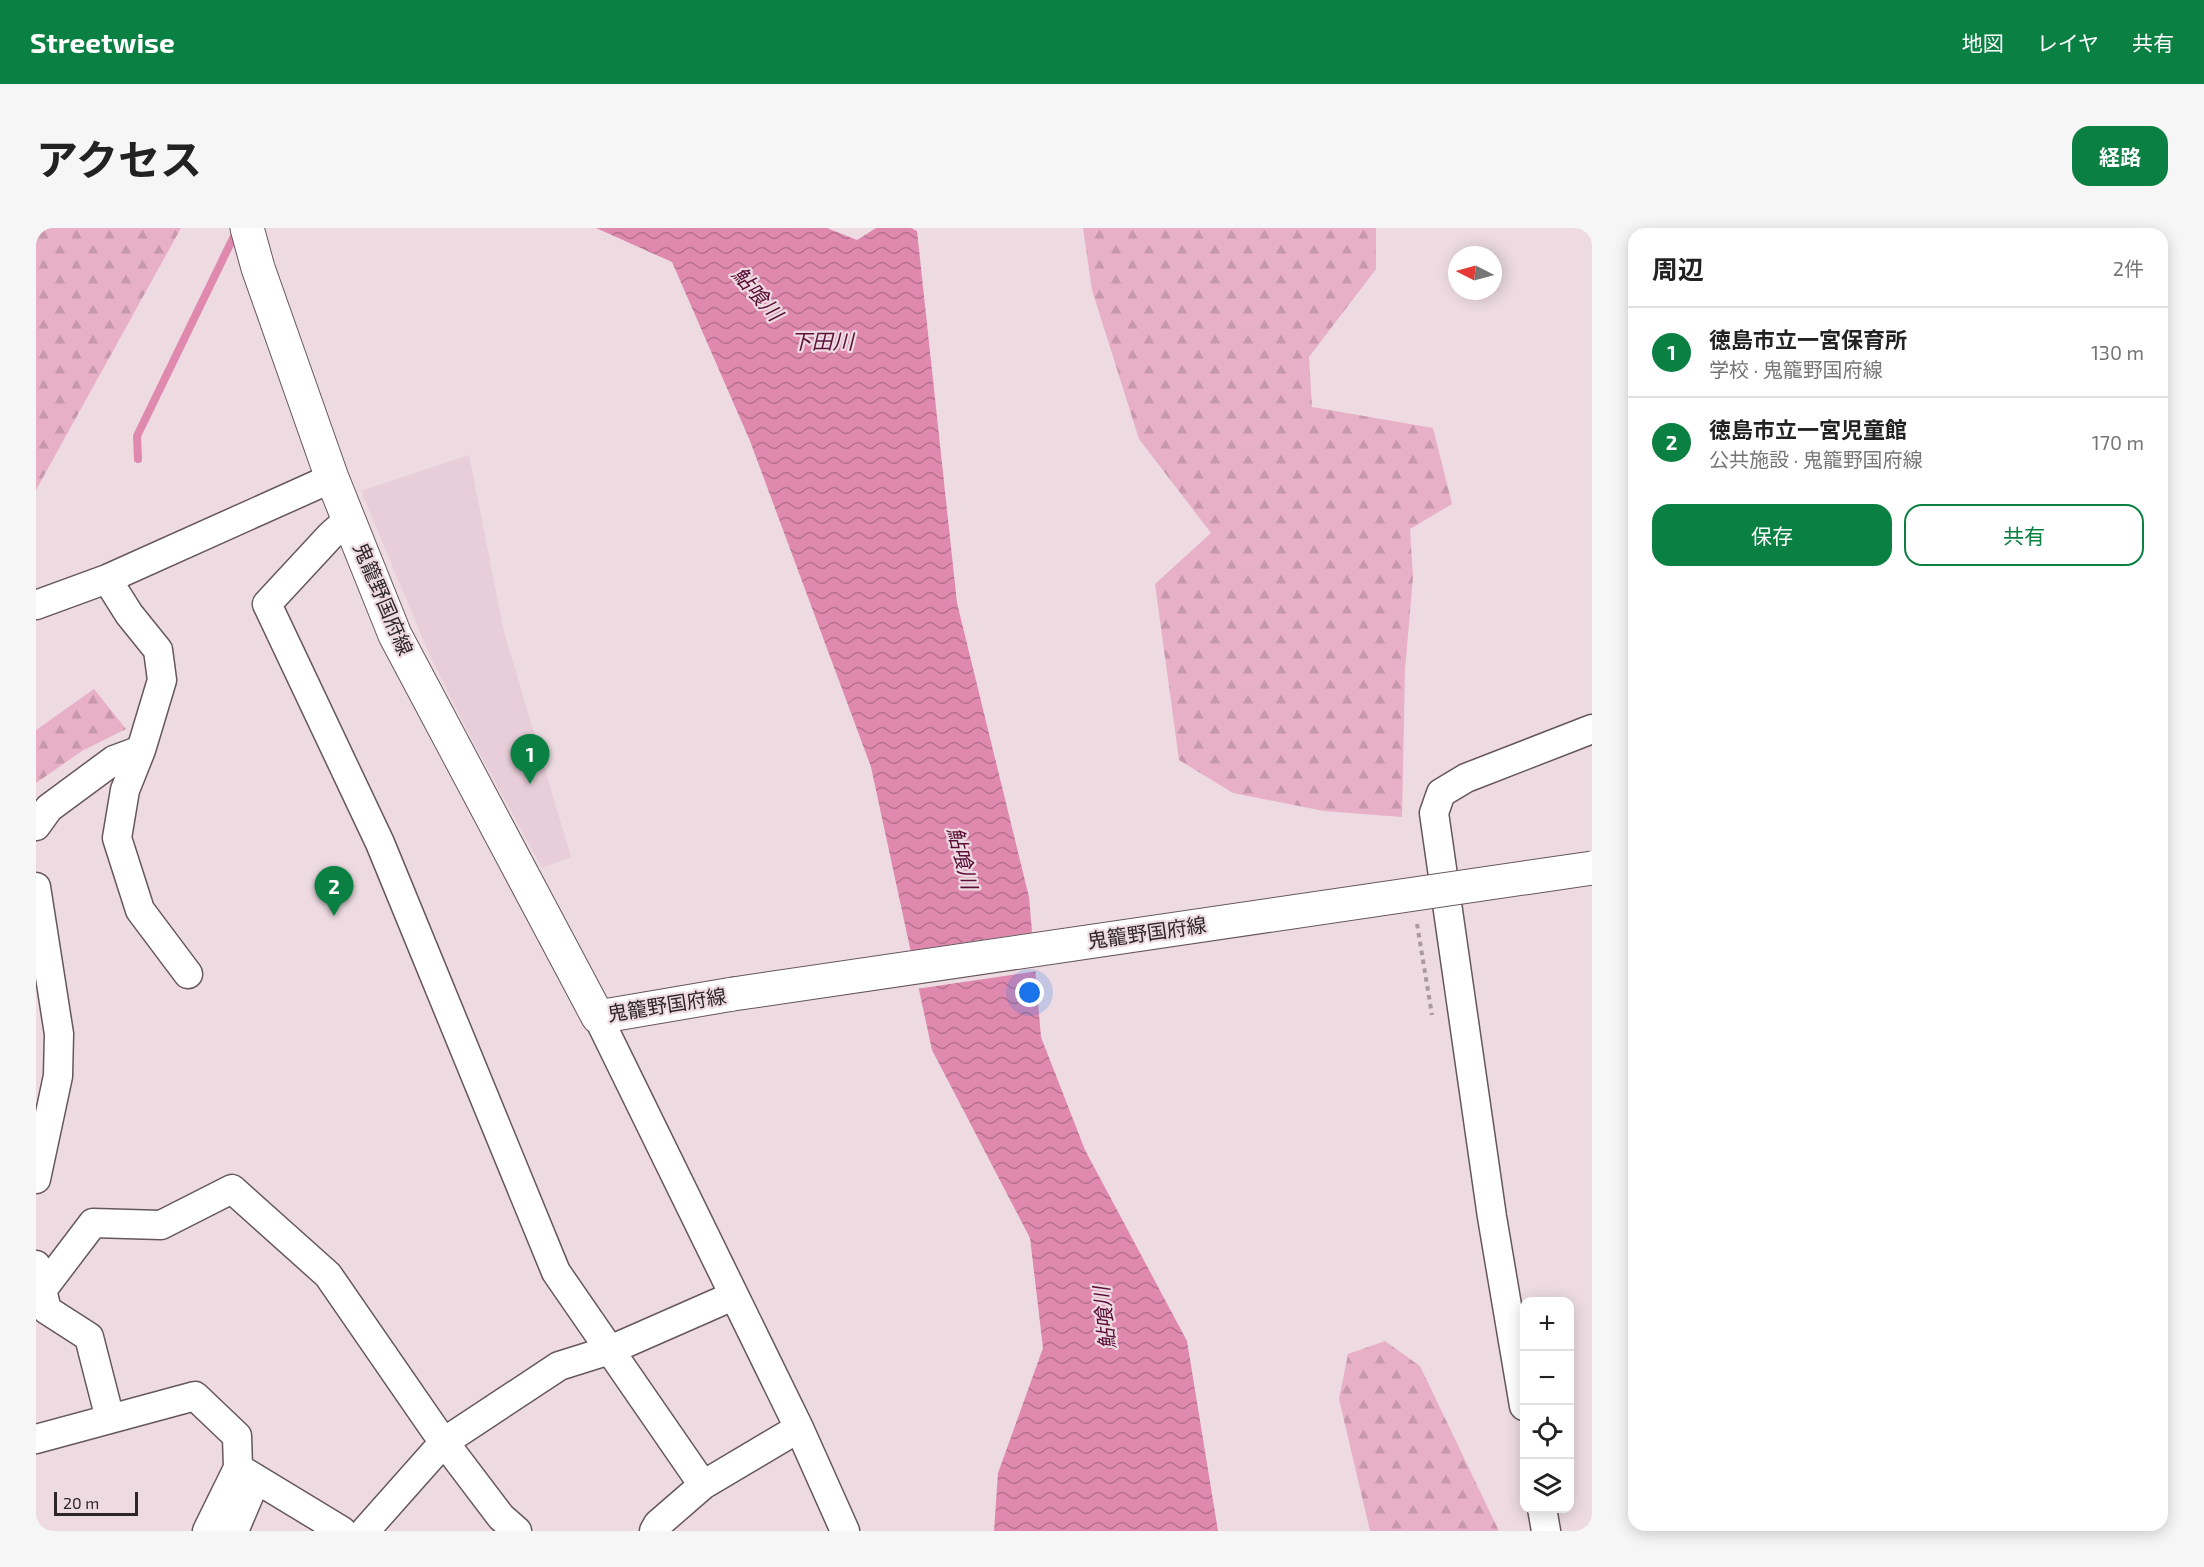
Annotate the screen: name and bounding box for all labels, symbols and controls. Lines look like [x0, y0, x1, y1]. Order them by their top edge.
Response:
text: Streetwise [30, 25, 175, 59]
text: 地図 [1962, 30, 2004, 55]
text: レイヤ [2037, 30, 2099, 55]
text: 共有 [2132, 30, 2174, 55]
button: 経路 [2072, 126, 2168, 186]
text: アクセス [36, 133, 202, 183]
north arrow [1448, 246, 1502, 300]
text: 周辺 [1652, 253, 1704, 284]
text: 2件 [2113, 256, 2144, 280]
water label: 鮎喰川 [728, 261, 790, 326]
text: 徳島市立一宮保育所 [1709, 326, 1907, 352]
water label: 下田川 [791, 328, 855, 353]
text: 1 [1667, 340, 1676, 364]
text: 130 m [2091, 340, 2144, 364]
text: 学校 · 鬼籠野国府線 [1709, 357, 1883, 381]
text: 徳島市立一宮児童館 [1709, 416, 1907, 442]
text: 2 [1666, 430, 1677, 454]
text: 170 m [2092, 430, 2144, 454]
text: 公共施設 · 鬼籠野国府線 [1709, 447, 1923, 471]
button: 保存 [1652, 504, 1892, 566]
button: 共有 [1904, 504, 2144, 566]
street label: 鬼籠野国府線 [349, 539, 418, 659]
pin: 1 [510, 734, 550, 784]
water label: 鮎喰川 [944, 824, 984, 893]
pin: 2 [314, 866, 354, 916]
street label: 鬼籠野国府線 [1086, 912, 1208, 952]
your location [1015, 978, 1044, 1007]
street label: 鬼籠野国府線 [606, 983, 728, 1025]
water label: 鮎喰川 [1088, 1284, 1119, 1351]
map controls [1520, 1297, 1574, 1513]
button: + [1520, 1297, 1574, 1351]
button: − [1520, 1351, 1574, 1405]
button: locate [1520, 1405, 1574, 1459]
button: layers [1520, 1459, 1574, 1513]
scale bar [54, 1489, 138, 1516]
text: 20 m [63, 1493, 99, 1512]

